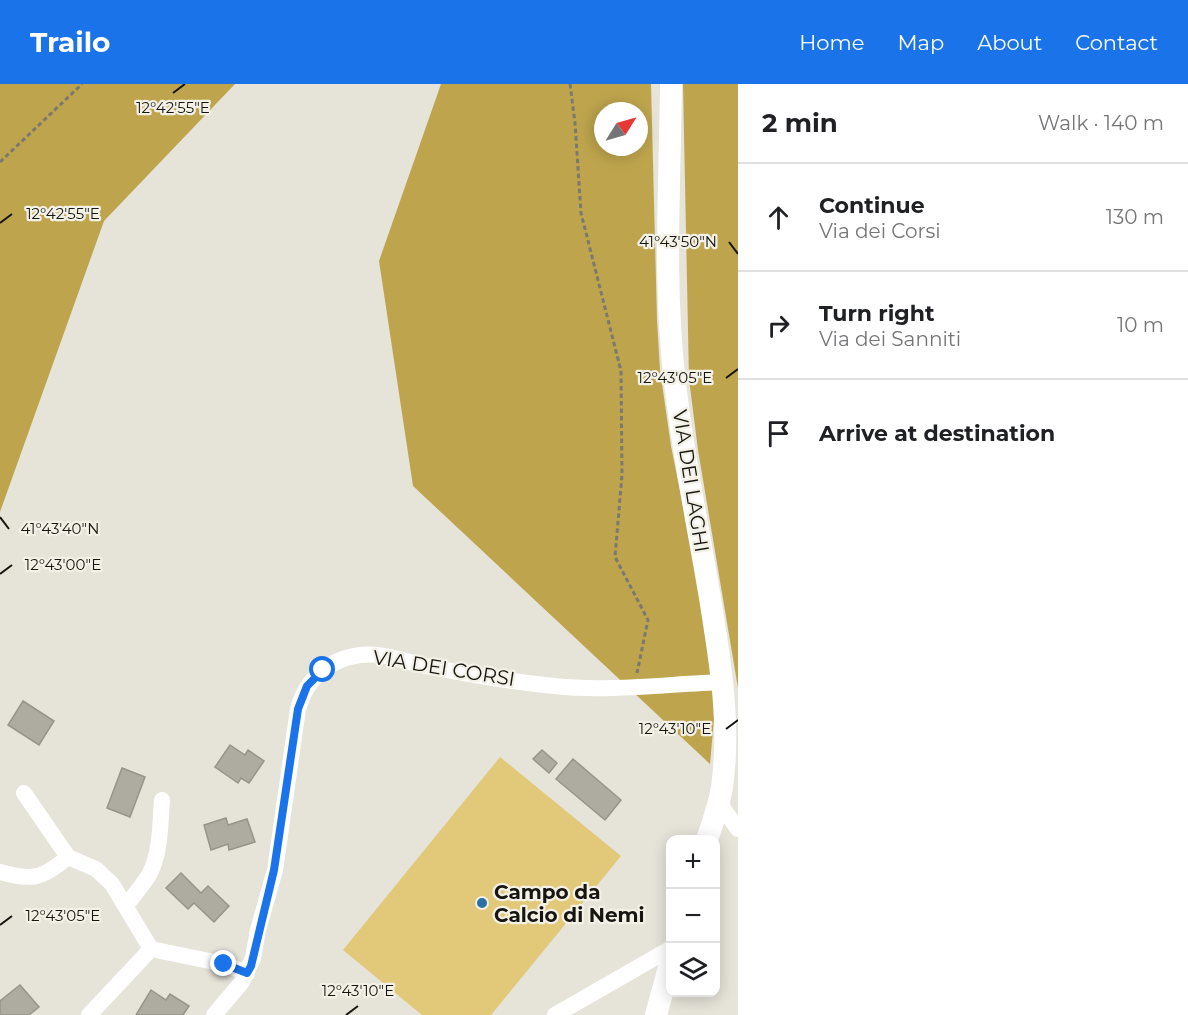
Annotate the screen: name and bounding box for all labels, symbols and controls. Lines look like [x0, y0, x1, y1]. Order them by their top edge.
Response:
text: Trailo [30, 25, 110, 59]
text: Home [799, 30, 864, 55]
text: Map [897, 30, 944, 55]
text: About [977, 30, 1042, 55]
text: Contact [1075, 30, 1158, 55]
text: 12°42'55"E [136, 98, 210, 117]
north arrow [594, 102, 648, 156]
text: 2 min [762, 107, 838, 139]
text: Walk · 140 m [1038, 111, 1164, 135]
text: Continue [819, 192, 925, 219]
icon: ahead [762, 201, 795, 234]
text: 12°42'55"E [26, 204, 100, 223]
text: 130 m [1106, 205, 1164, 229]
text: Via dei Corsi [819, 219, 941, 243]
text: 41°43'50"N [639, 232, 717, 251]
text: Turn right [819, 300, 934, 327]
icon: right [762, 309, 795, 342]
text: 10 m [1117, 313, 1164, 337]
text: Via dei Sanniti [819, 327, 961, 351]
text: 12°43'05"E [638, 368, 712, 387]
street label: VIA DEI LAGHI [668, 408, 714, 554]
icon: arrive [762, 417, 795, 450]
text: Arrive at destination [819, 420, 1055, 447]
text: 41°43'40"N [21, 519, 99, 538]
text: 12°43'00"E [25, 555, 101, 574]
street label: VIA DEI CORSI [371, 645, 517, 691]
route start [309, 656, 335, 682]
text: 12°43'10"E [639, 719, 711, 738]
map controls [666, 835, 720, 997]
button: + [666, 835, 720, 889]
place label: Campo da Calcio di Nemi [494, 880, 645, 927]
button: − [666, 889, 720, 943]
marker: Campo da Calcio di Nemi [475, 896, 489, 910]
text: 12°43'05"E [26, 906, 100, 925]
button: layers [666, 943, 720, 997]
route end [210, 950, 236, 976]
text: 12°43'10"E [322, 981, 394, 1000]

